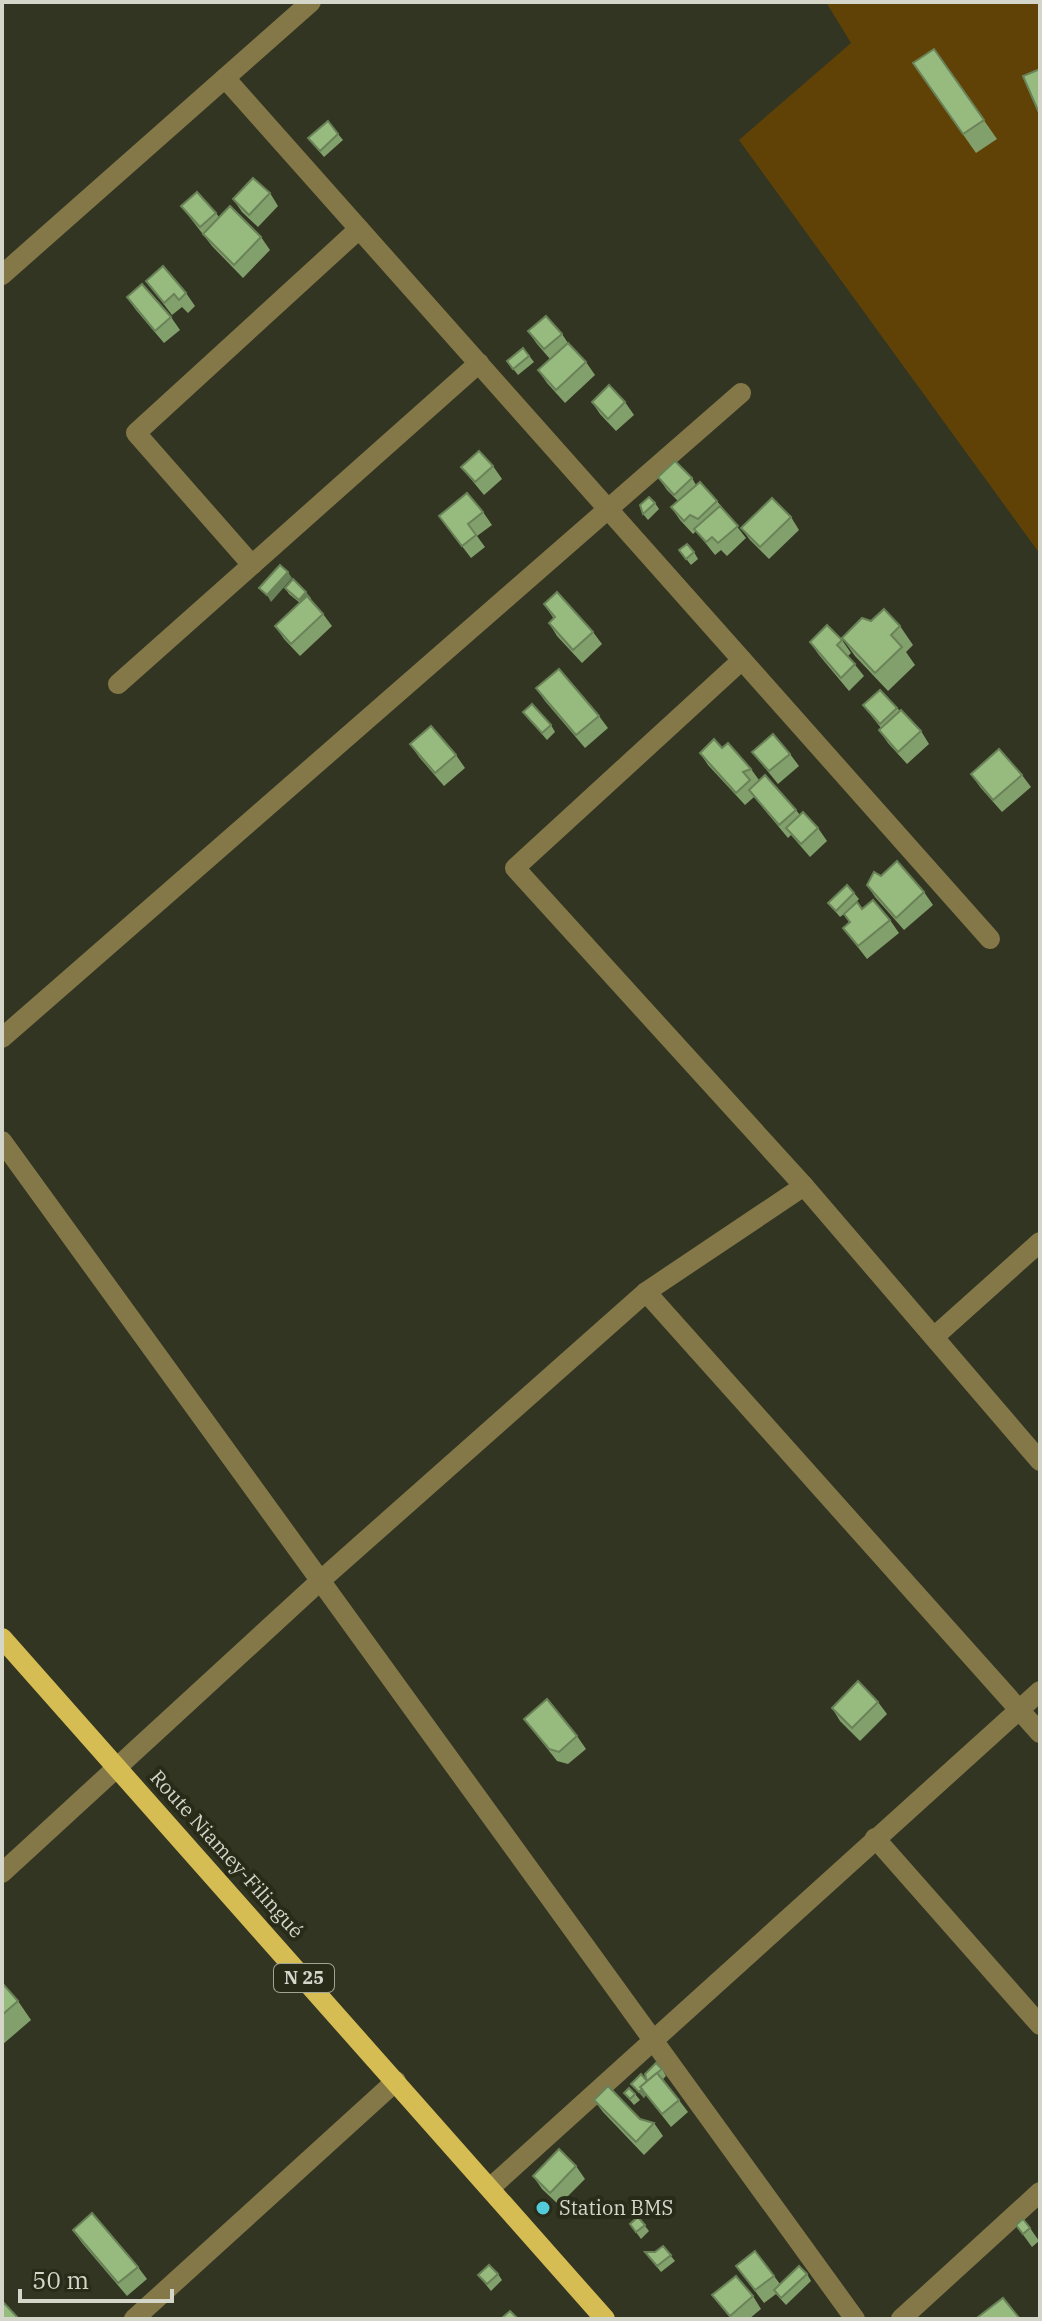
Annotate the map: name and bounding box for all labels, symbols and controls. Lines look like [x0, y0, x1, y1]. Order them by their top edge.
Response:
street label: Route Niamey-Filingué [145, 1764, 310, 1943]
road number: N 25 [274, 1964, 334, 1992]
place label: Station BMS [559, 2194, 673, 2221]
marker: Station BMS [534, 2199, 552, 2217]
scale bar [20, 2253, 172, 2303]
text: 50 m [32, 2264, 89, 2296]

